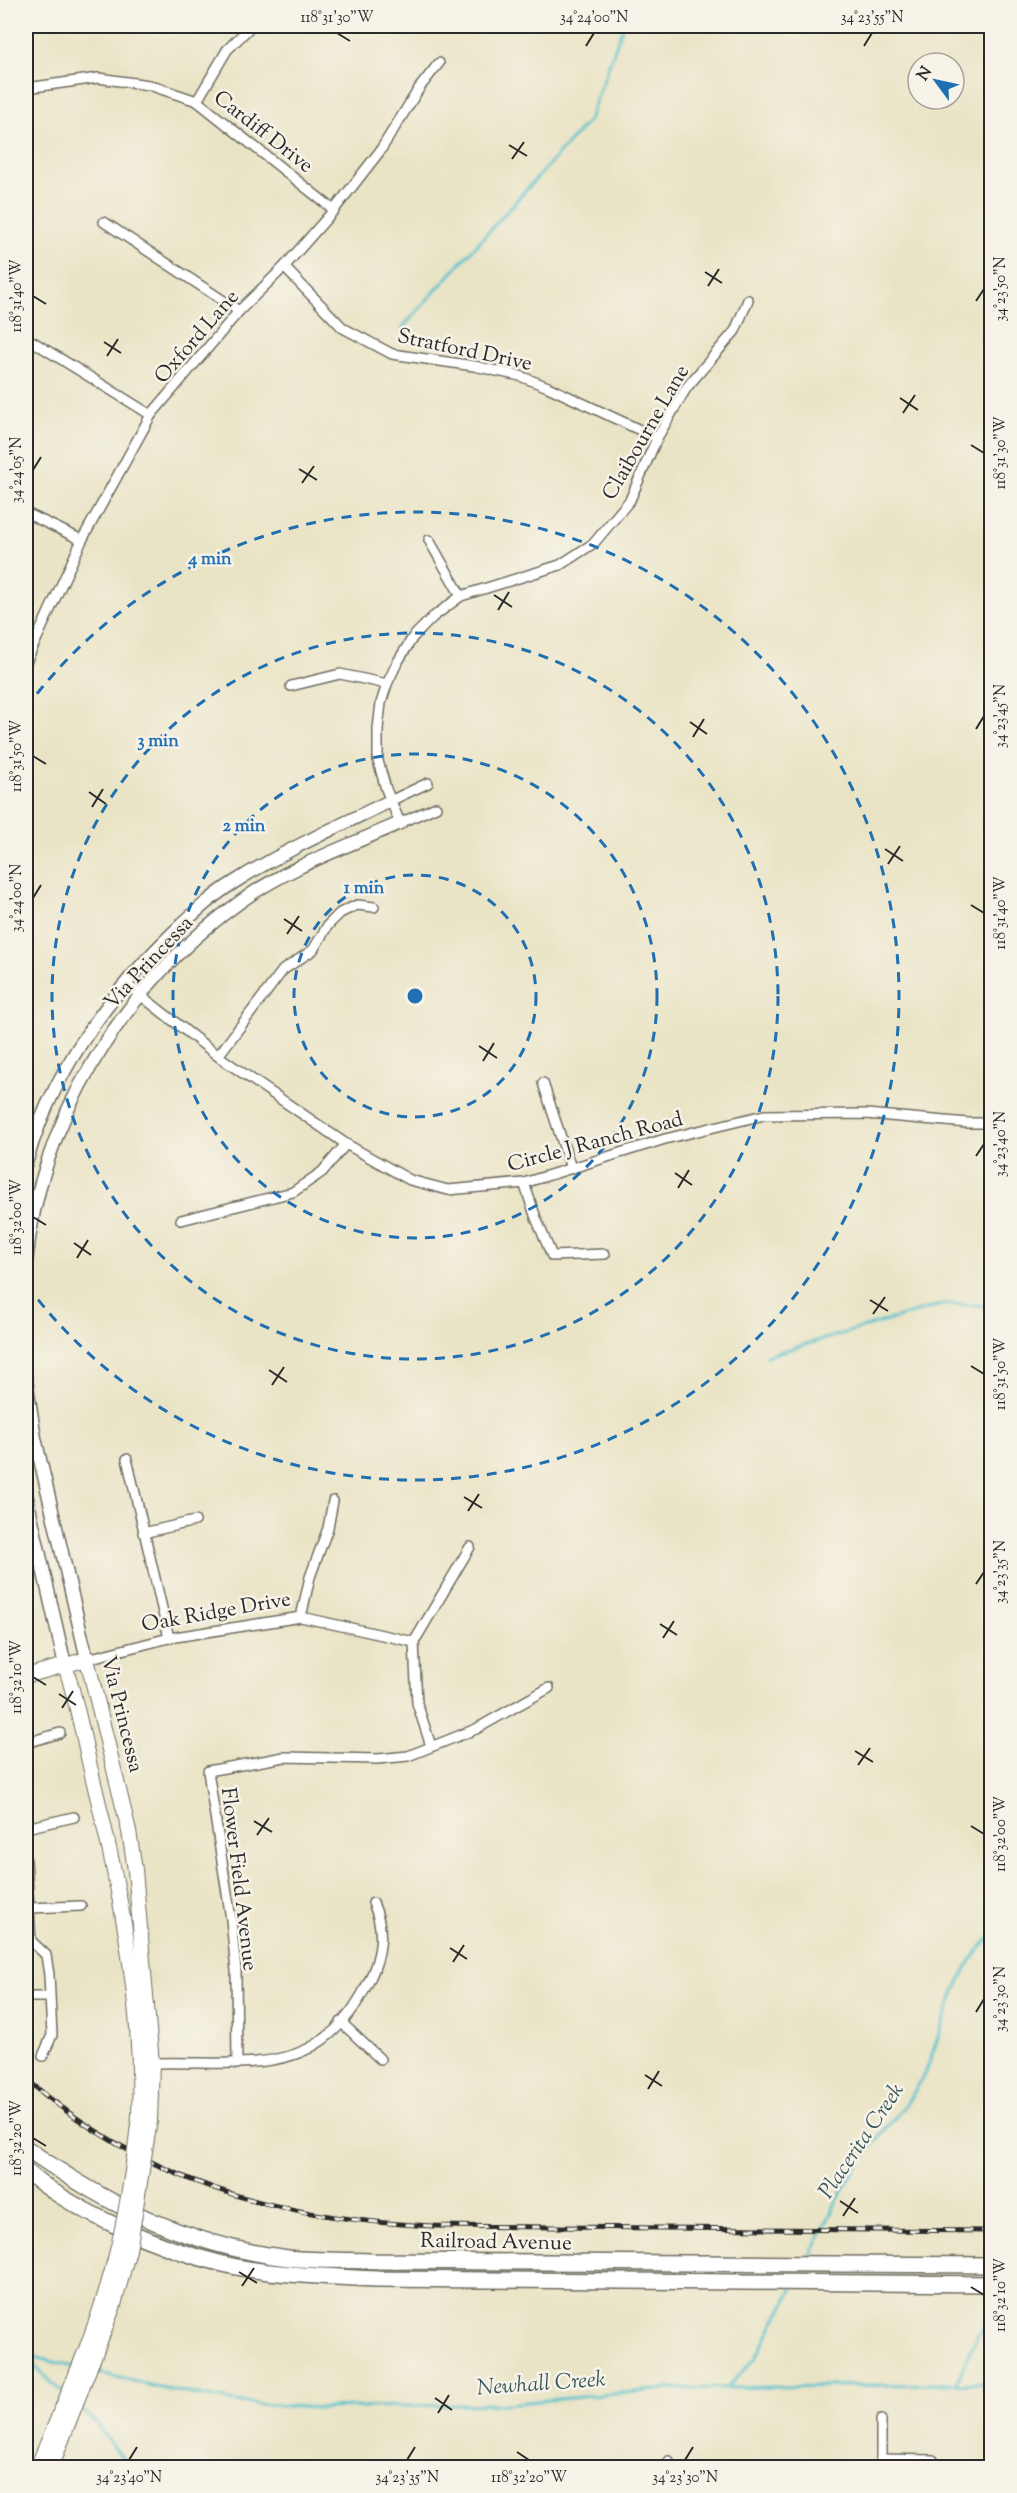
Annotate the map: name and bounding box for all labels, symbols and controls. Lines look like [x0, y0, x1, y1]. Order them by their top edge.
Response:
text: 118°31'30"W [300, 8, 374, 29]
text: 34°24'00"N [560, 8, 628, 29]
text: 34°23'55"N [841, 8, 903, 29]
north arrow [906, 51, 966, 111]
text: N [912, 62, 939, 86]
street label: Cardiff Drive [206, 84, 319, 181]
text: 34°23'50"N [991, 256, 1012, 322]
text: 118°31'40"W [7, 259, 28, 333]
street label: Oxford Lane [148, 284, 247, 391]
street label: Stratford Drive [394, 322, 535, 380]
street label: Claibourne Lane [596, 360, 698, 506]
text: 118°31'30"W [991, 416, 1012, 490]
text: 34°24'05"N [7, 437, 28, 503]
text: 4 min [187, 547, 232, 573]
text: 34°23'45"N [991, 684, 1012, 748]
text: 118°31'50"W [7, 719, 28, 792]
text: 3 min [137, 729, 179, 755]
text: 2 min [223, 814, 266, 840]
text: 34°24'00"N [7, 864, 28, 932]
text: 1 min [344, 876, 385, 902]
text: 118°31'40"W [991, 876, 1012, 950]
street label: Via Princessa [98, 909, 201, 1017]
centre of rings [405, 986, 425, 1006]
street label: Circle J Ranch Road [504, 1105, 687, 1181]
text: 34°23'40"N [991, 1111, 1012, 1177]
text: 118°32'00"W [7, 1179, 28, 1255]
text: 118°31'50"W [991, 1337, 1012, 1410]
text: 34°23'35"N [991, 1540, 1012, 1604]
street label: Oak Ridge Drive [139, 1585, 293, 1641]
text: 118°32'10"W [7, 1640, 28, 1714]
street label: Via Princessa [92, 1653, 150, 1776]
street label: Flower Field Avenue [212, 1786, 264, 1973]
text: 118°32'00"W [991, 1796, 1012, 1872]
text: 34°23'30"N [991, 1966, 1012, 2032]
water label: Placerita Creek [812, 2077, 913, 2206]
text: 118°32'20"W [7, 2100, 28, 2176]
street label: Railroad Avenue [420, 2227, 572, 2259]
text: 118°32'10"W [991, 2258, 1012, 2332]
water label: Newhall Creek [476, 2365, 607, 2405]
text: 34°23'40"N [96, 2468, 162, 2489]
text: 34°23'35"N [375, 2468, 439, 2489]
text: 118°32'20"W [491, 2468, 567, 2489]
text: 34°23'30"N [652, 2468, 718, 2489]

